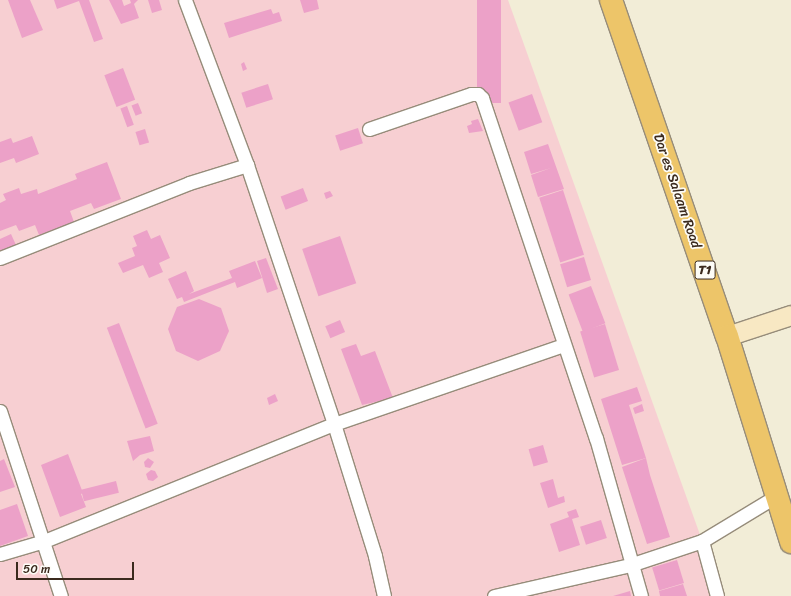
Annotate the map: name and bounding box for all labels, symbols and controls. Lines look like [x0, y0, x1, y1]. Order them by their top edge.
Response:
street label: Dar es Salaam Road [649, 131, 705, 251]
road number: T1 [694, 259, 716, 281]
scale bar [18, 554, 136, 580]
text: 50 m [23, 558, 50, 580]

